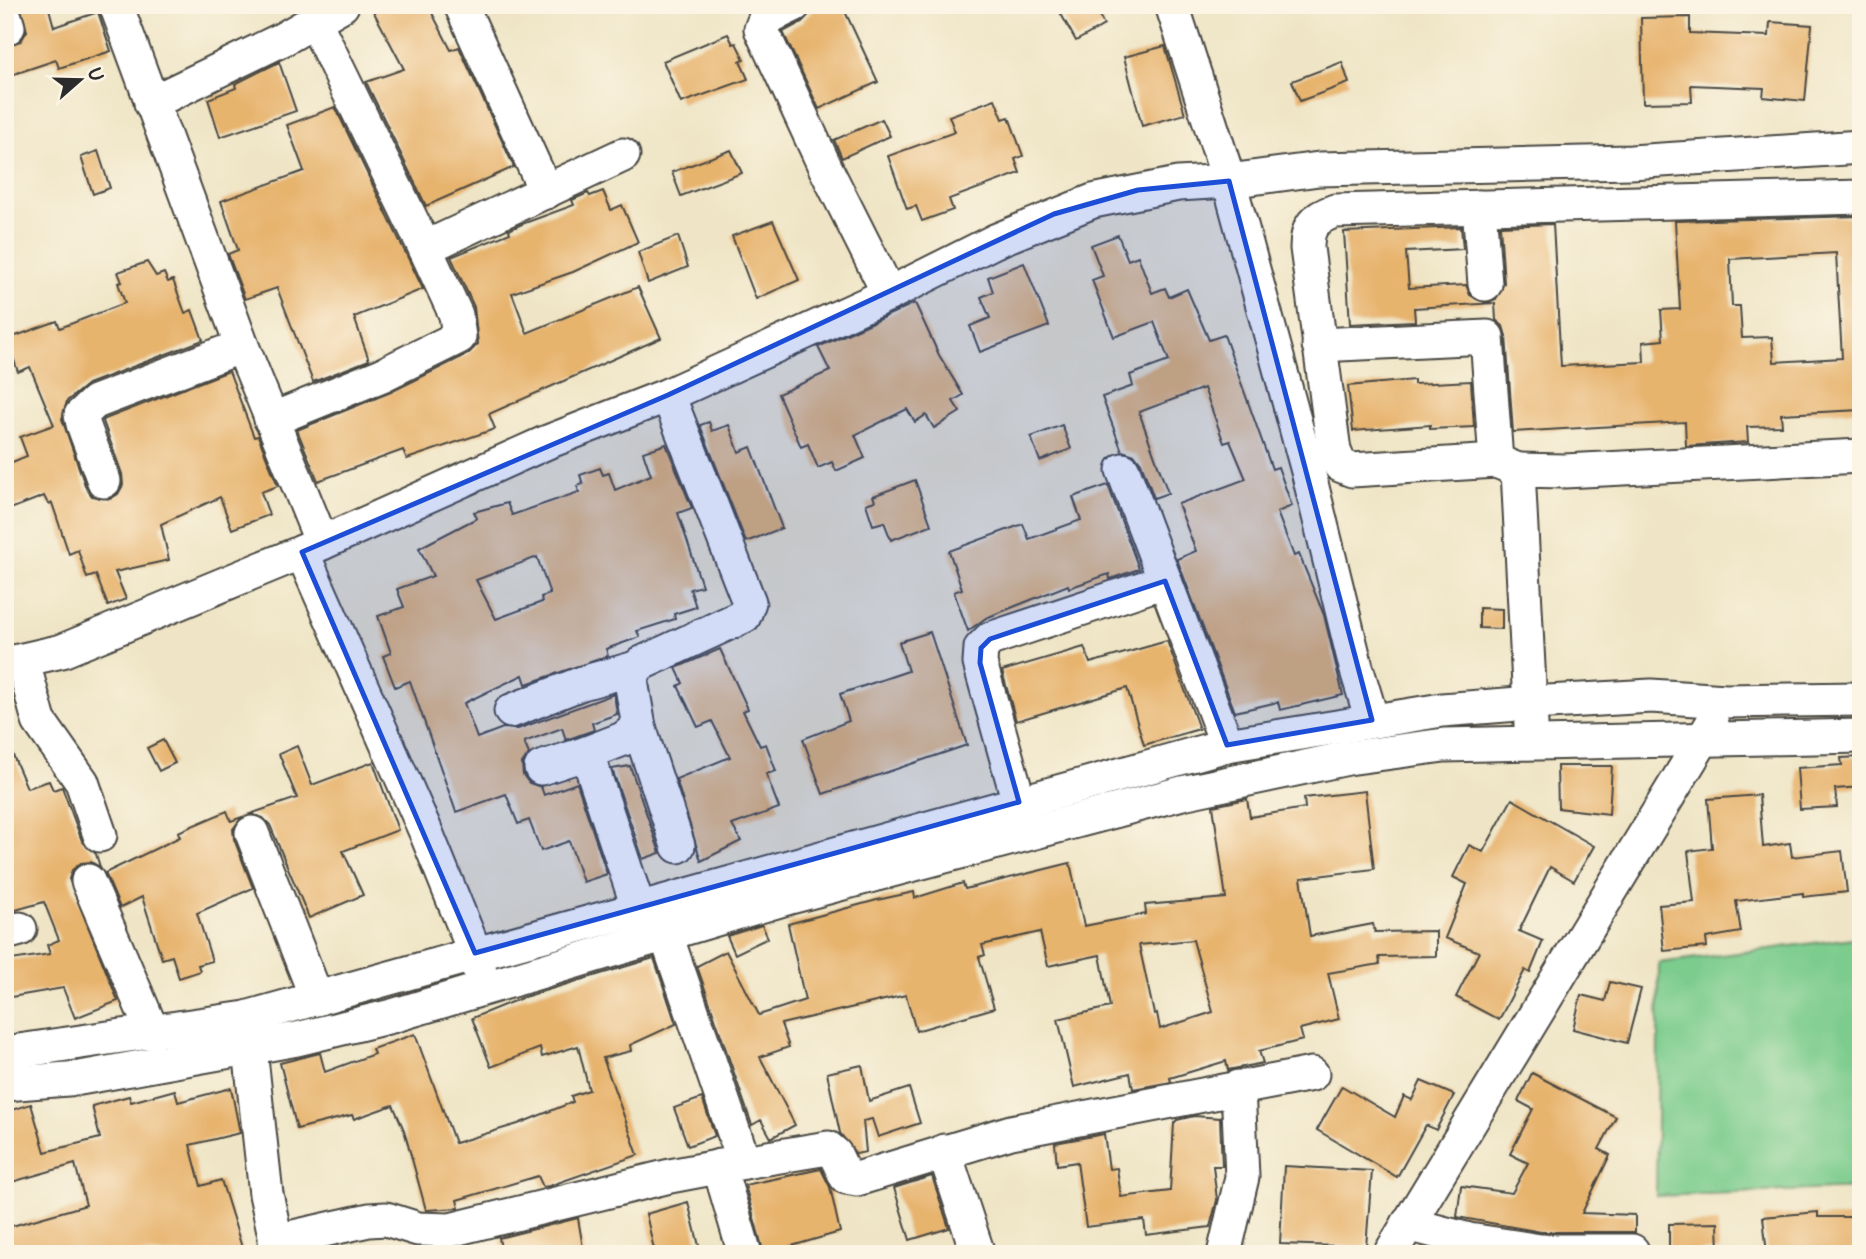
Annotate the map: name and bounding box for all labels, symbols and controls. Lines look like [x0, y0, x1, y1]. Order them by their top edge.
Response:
north arrow [46, 46, 116, 116]
text: U [82, 65, 108, 85]

